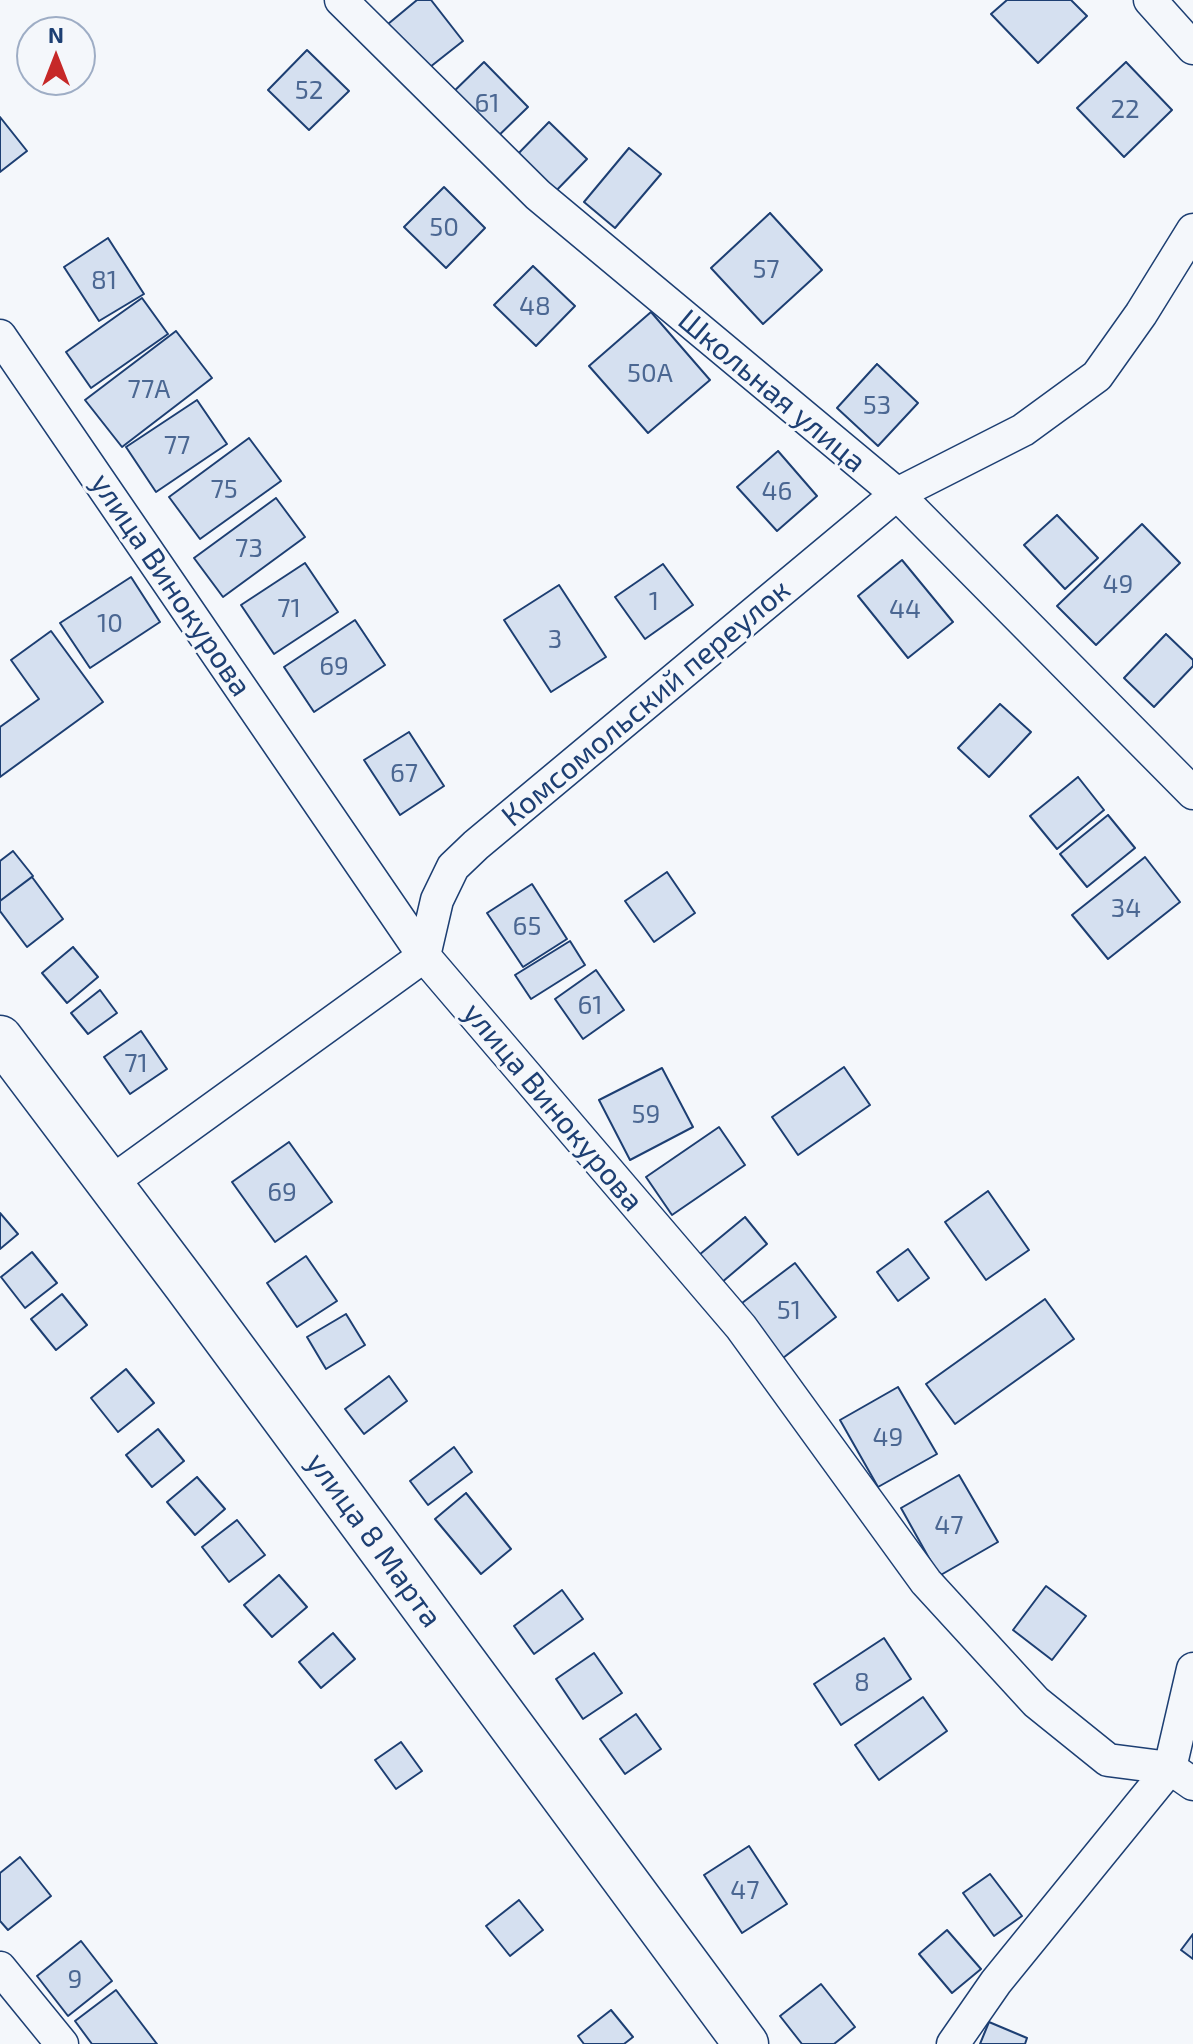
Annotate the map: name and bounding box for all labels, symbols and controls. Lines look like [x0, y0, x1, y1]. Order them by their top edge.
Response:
north arrow [16, 16, 96, 96]
text: N [48, 21, 64, 47]
house number: 52 [295, 74, 323, 106]
house number: 61 [474, 87, 500, 119]
house number: 22 [1110, 93, 1140, 125]
house number: 50 [429, 211, 459, 243]
house number: 57 [752, 253, 780, 285]
house number: 81 [91, 264, 117, 296]
house number: 48 [519, 290, 551, 322]
street label: Школьная улица [671, 302, 873, 480]
house number: 50А [627, 357, 673, 389]
house number: 77А [128, 373, 170, 405]
house number: 53 [863, 389, 891, 421]
house number: 77 [164, 429, 190, 461]
street label: улица Винокурова [83, 467, 259, 703]
house number: 75 [210, 473, 238, 505]
house number: 46 [762, 475, 792, 507]
house number: 73 [235, 532, 263, 564]
house number: 49 [1103, 568, 1133, 600]
street label: Комсомольский переулок [495, 572, 797, 834]
house number: 1 [649, 585, 659, 617]
house number: 71 [277, 592, 301, 624]
house number: 44 [889, 593, 921, 625]
house number: 10 [97, 607, 123, 639]
house number: 3 [548, 623, 562, 655]
house number: 69 [319, 650, 349, 682]
house number: 67 [390, 757, 418, 789]
house number: 34 [1111, 892, 1141, 924]
house number: 65 [513, 910, 541, 942]
house number: 61 [577, 989, 603, 1021]
street label: улица Винокурова [455, 995, 651, 1219]
house number: 71 [124, 1047, 148, 1079]
house number: 59 [632, 1098, 660, 1130]
house number: 69 [267, 1176, 297, 1208]
house number: 51 [777, 1294, 801, 1326]
house number: 49 [873, 1421, 903, 1453]
street label: улица 8 Марта [299, 1446, 449, 1634]
house number: 47 [934, 1509, 964, 1541]
house number: 8 [854, 1666, 870, 1698]
house number: 47 [730, 1874, 760, 1906]
house number: 9 [68, 1963, 82, 1995]

